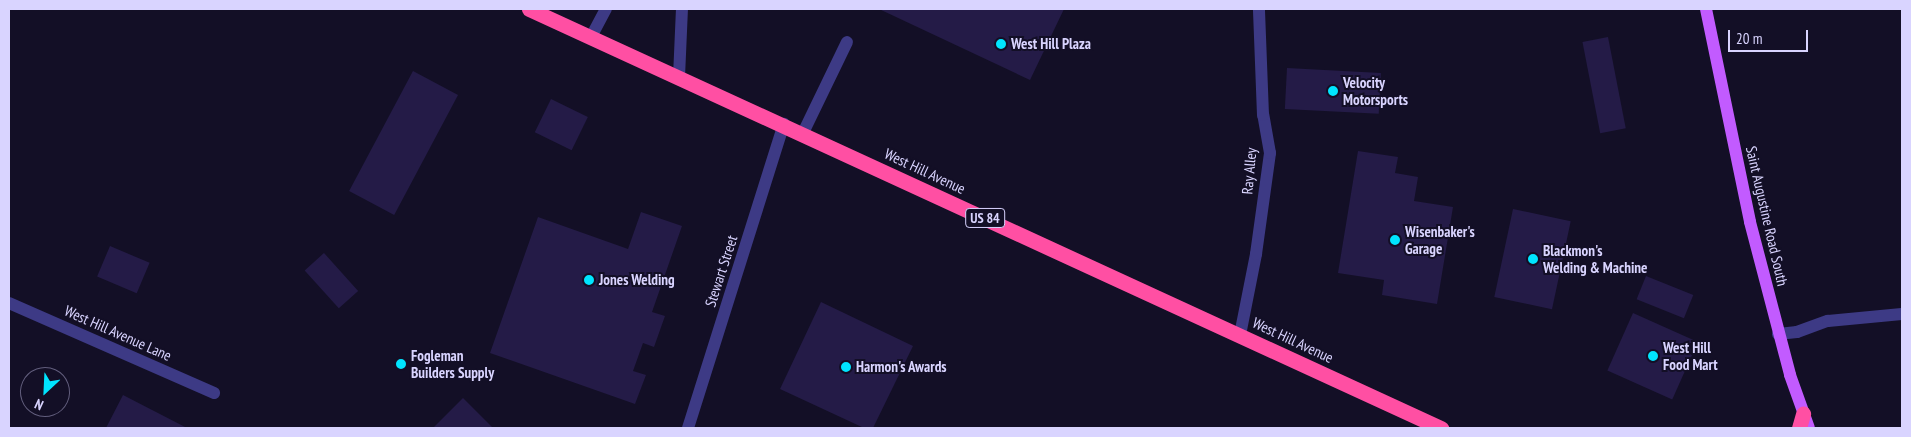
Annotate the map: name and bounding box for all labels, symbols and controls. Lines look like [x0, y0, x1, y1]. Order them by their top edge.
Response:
scale bar [1731, 20, 1811, 52]
text: 20 m [1736, 29, 1762, 48]
place label: West Hill Plaza [1011, 35, 1091, 53]
marker: West Hill Plaza [995, 38, 1007, 50]
place label: Velocity Motorsports [1343, 73, 1408, 108]
marker: Velocity Motorsports [1327, 85, 1339, 97]
street label: West Hill Avenue [882, 144, 968, 198]
street label: Saint Augustine Road South [1742, 144, 1792, 288]
street label: Ray Alley [1238, 146, 1260, 196]
road number: US 84 [965, 207, 1005, 230]
place label: Wisenbaker's Garage [1405, 222, 1475, 257]
street label: Stewart Street [701, 233, 741, 309]
marker: Wisenbaker's Garage [1389, 234, 1401, 246]
place label: Blackmon's Welding & Machine [1543, 241, 1647, 276]
marker: Blackmon's Welding & Machine [1527, 253, 1539, 265]
place label: Jones Welding [599, 271, 675, 289]
marker: Jones Welding [583, 274, 595, 286]
street label: West Hill Avenue Lane [62, 301, 174, 365]
street label: West Hill Avenue [1250, 313, 1336, 367]
place label: West Hill Food Mart [1663, 338, 1718, 373]
place label: Fogleman Builders Supply [411, 346, 494, 381]
marker: West Hill Food Mart [1647, 350, 1659, 362]
marker: Fogleman Builders Supply [395, 358, 407, 370]
place label: Harmon's Awards [856, 358, 947, 376]
marker: Harmon's Awards [840, 361, 852, 373]
north arrow [20, 367, 70, 417]
text: N [32, 395, 46, 414]

